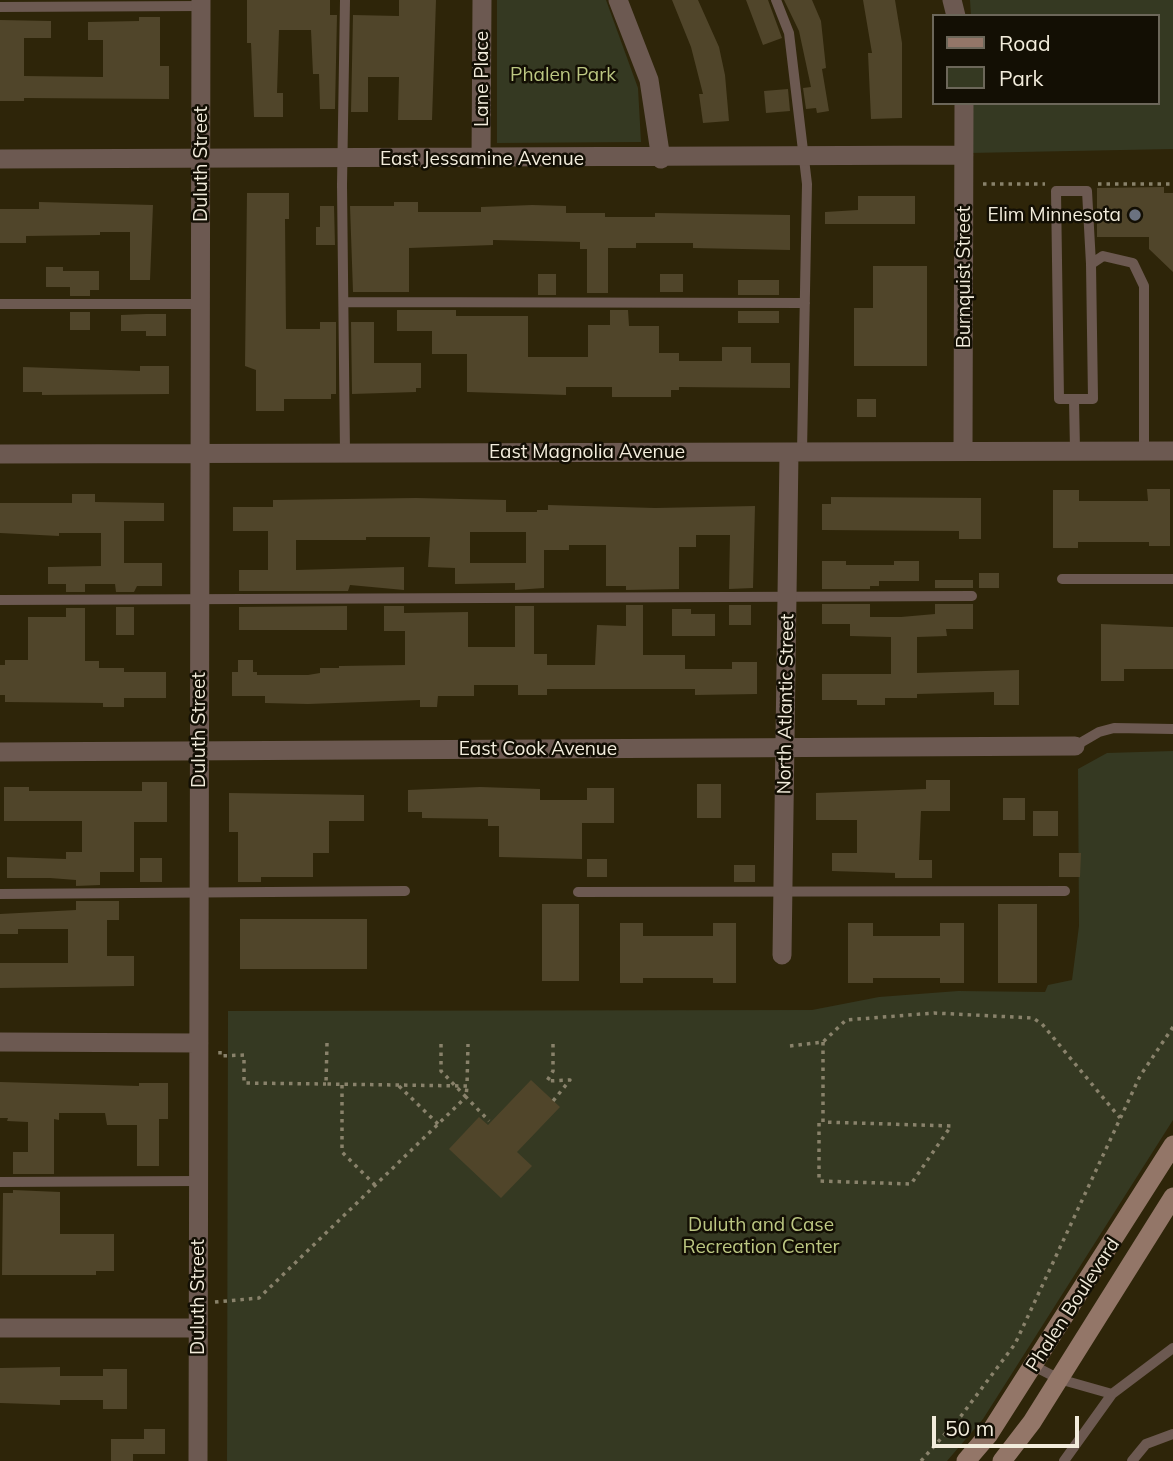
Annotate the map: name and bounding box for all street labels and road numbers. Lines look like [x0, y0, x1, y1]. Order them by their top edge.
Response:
street label: Lane Place [471, 31, 493, 127]
street label: Duluth Street [190, 106, 212, 222]
street label: East Jessamine Avenue [380, 148, 584, 170]
street label: Burnquist Street [953, 206, 975, 348]
street label: East Magnolia Avenue [489, 441, 685, 463]
street label: North Atlantic Street [773, 613, 799, 795]
street label: Duluth Street [188, 672, 210, 788]
street label: East Cook Avenue [459, 738, 617, 760]
street label: Phalen Boulevard [1021, 1234, 1125, 1376]
street label: Duluth Street [187, 1239, 209, 1355]

